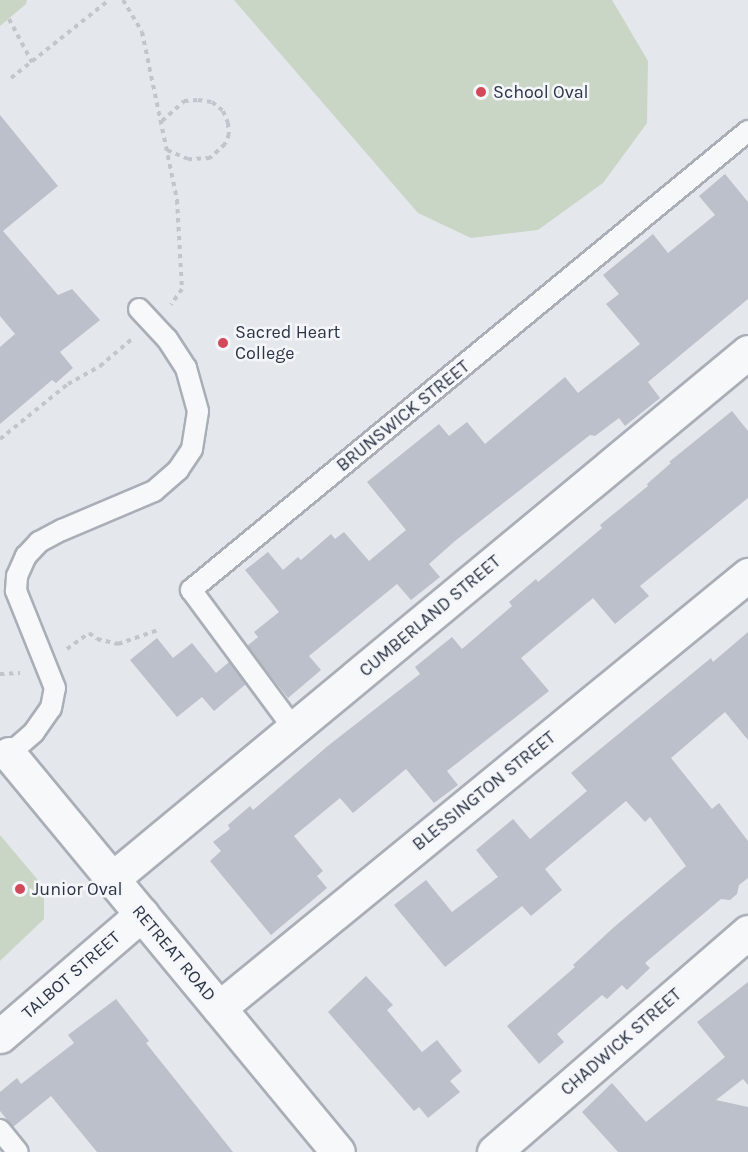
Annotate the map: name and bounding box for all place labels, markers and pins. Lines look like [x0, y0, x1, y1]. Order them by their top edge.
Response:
place label: School Oval [493, 81, 589, 103]
marker: School Oval [474, 85, 488, 99]
place label: Sacred Heart College [235, 322, 340, 364]
marker: Sacred Heart College [216, 336, 230, 350]
place label: Junior Oval [32, 878, 123, 900]
marker: Junior Oval [13, 882, 27, 896]

